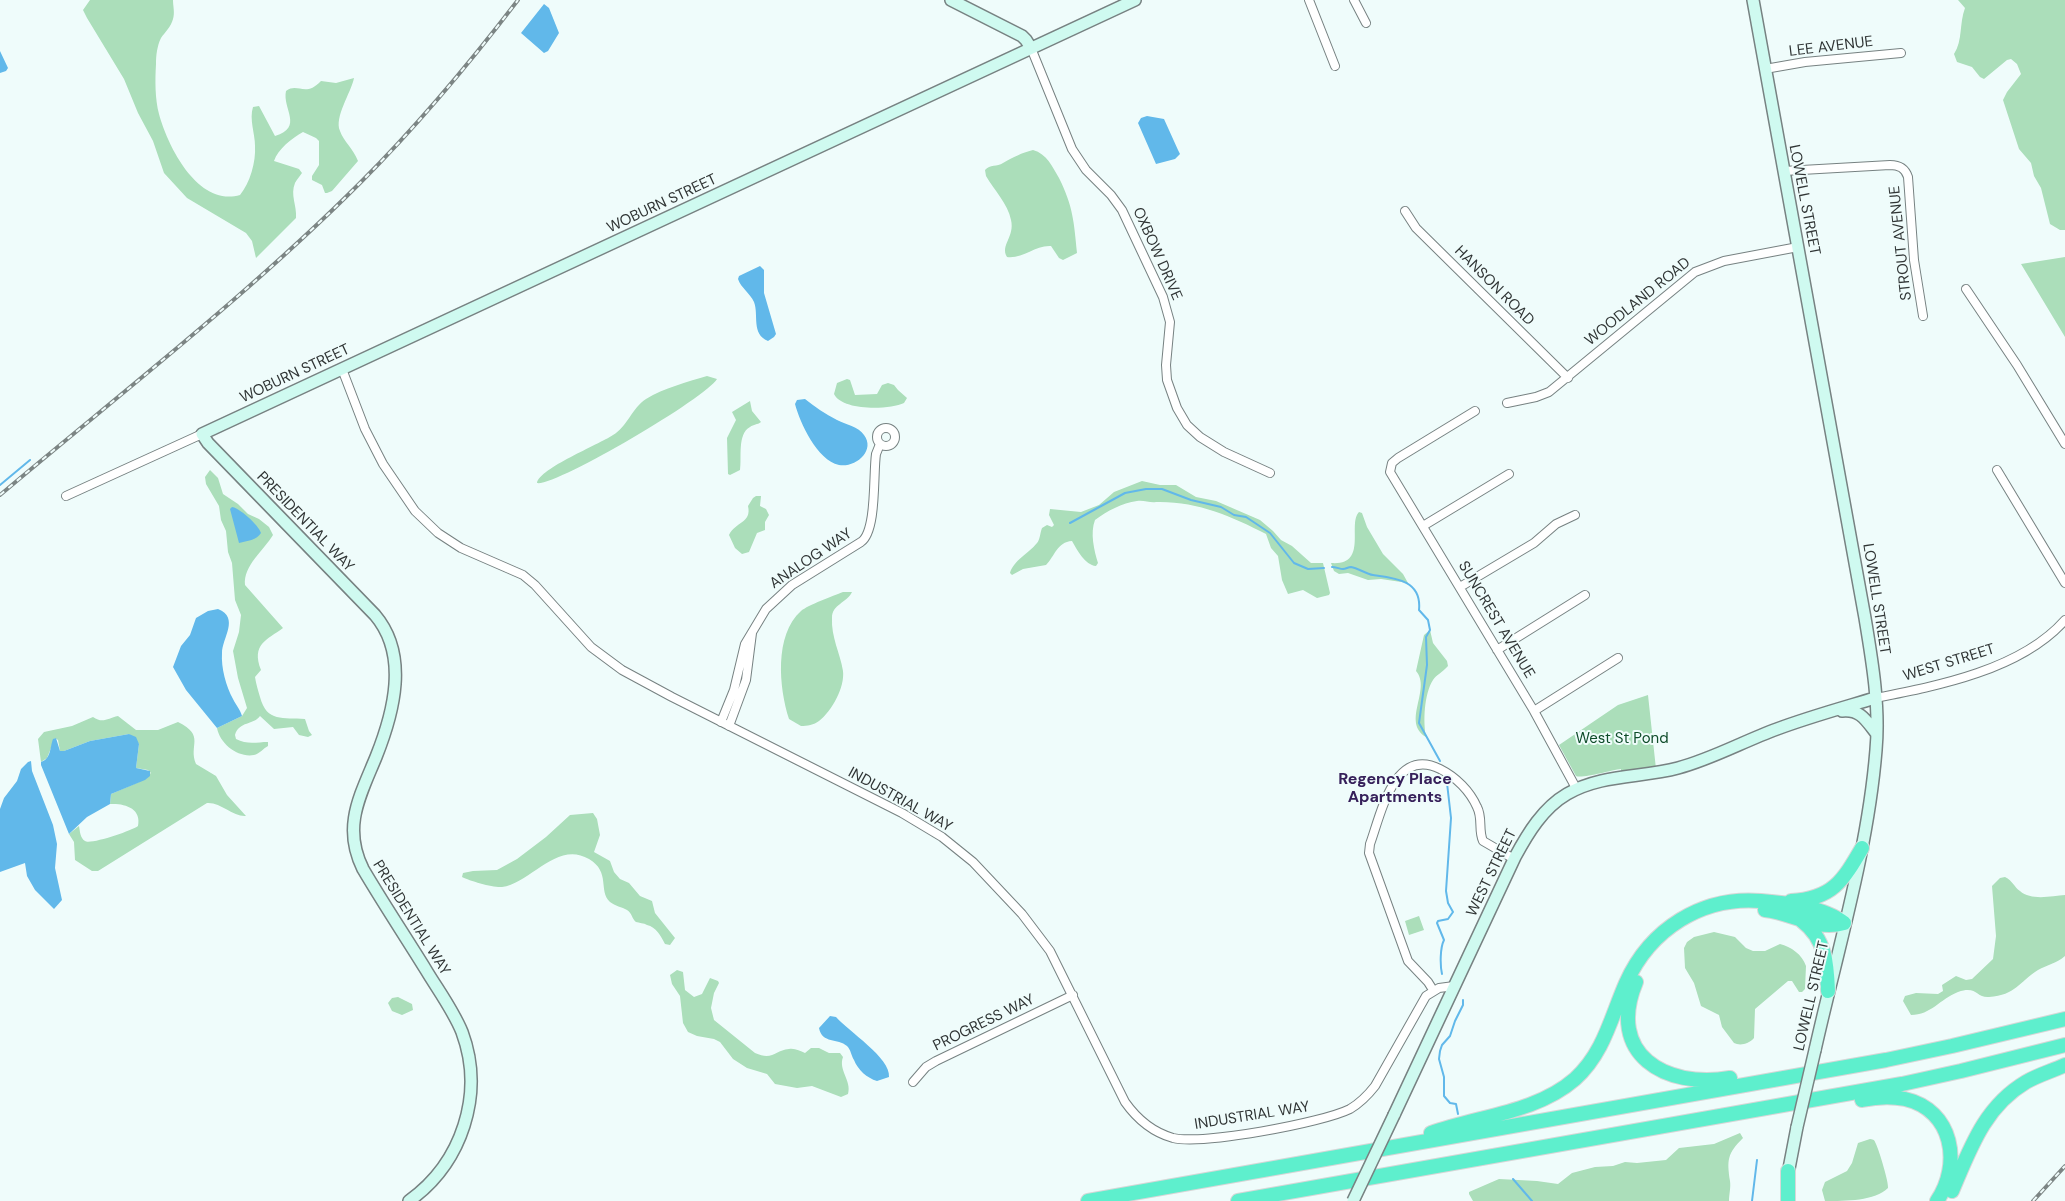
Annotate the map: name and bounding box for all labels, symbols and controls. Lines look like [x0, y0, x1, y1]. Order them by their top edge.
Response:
street label: LEE AVENUE [1788, 33, 1874, 61]
street label: LOWELL STREET [1784, 143, 1824, 257]
street label: WOBURN STREET [604, 171, 720, 237]
street label: STROUT AVENUE [1886, 185, 1916, 301]
street label: OXBOW DRIVE [1128, 205, 1186, 303]
street label: HANSON ROAD [1450, 242, 1538, 330]
street label: WOODLAND ROAD [1582, 254, 1694, 350]
street label: WOBURN STREET [237, 341, 353, 407]
street label: PRESIDENTIAL WAY [253, 468, 357, 576]
street label: ANALOG WAY [766, 525, 856, 593]
street label: LOWELL STREET [1858, 542, 1894, 656]
street label: SUNCREST AVENUE [1454, 558, 1538, 682]
street label: WEST STREET [1901, 641, 1997, 685]
park label: West St Pond [1575, 730, 1669, 748]
street label: INDUSTRIAL WAY [845, 764, 955, 836]
district label: Regency Place Apartments [1338, 770, 1452, 808]
street label: WEST STREET [1463, 826, 1521, 920]
street label: PRESIDENTIAL WAY [368, 857, 454, 979]
street label: LOWELL STREET [1791, 939, 1833, 1053]
street label: PROGRESS WAY [930, 991, 1038, 1055]
street label: INDUSTRIAL WAY [1193, 1098, 1311, 1134]

